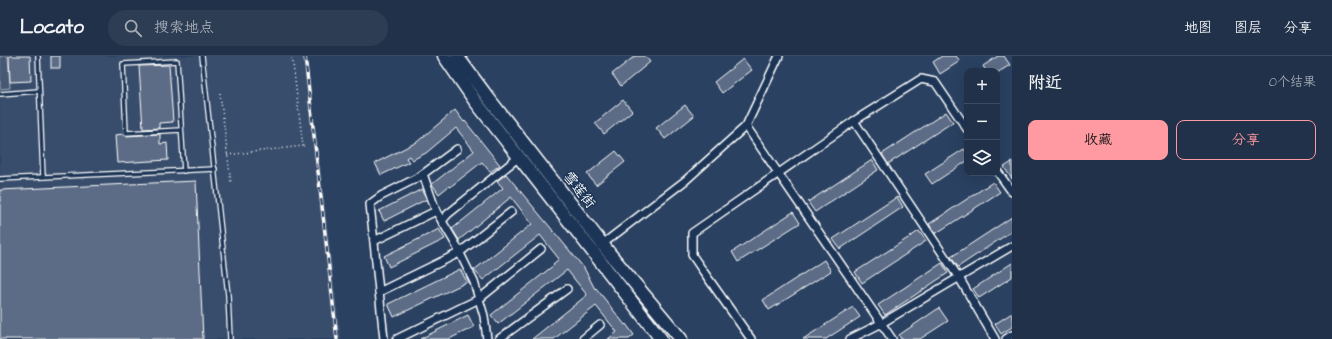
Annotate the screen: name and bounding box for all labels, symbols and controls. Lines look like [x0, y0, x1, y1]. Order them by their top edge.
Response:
search box [108, 10, 388, 46]
text: Locato [20, 14, 84, 41]
icon: search [122, 17, 144, 39]
text: 搜索地点 [154, 17, 214, 38]
text: 地图 [1184, 18, 1212, 38]
text: 图层 [1234, 18, 1262, 38]
text: 分享 [1284, 18, 1312, 38]
map controls [964, 68, 1000, 176]
button: + [964, 68, 1000, 104]
text: 附近 [1028, 71, 1062, 95]
text: 0个结果 [1269, 73, 1316, 91]
button: − [964, 104, 1000, 140]
button: 收藏 [1028, 120, 1168, 160]
button: 分享 [1176, 120, 1316, 160]
button: layers [964, 140, 1000, 176]
street label: 雪莲街 [558, 167, 600, 213]

